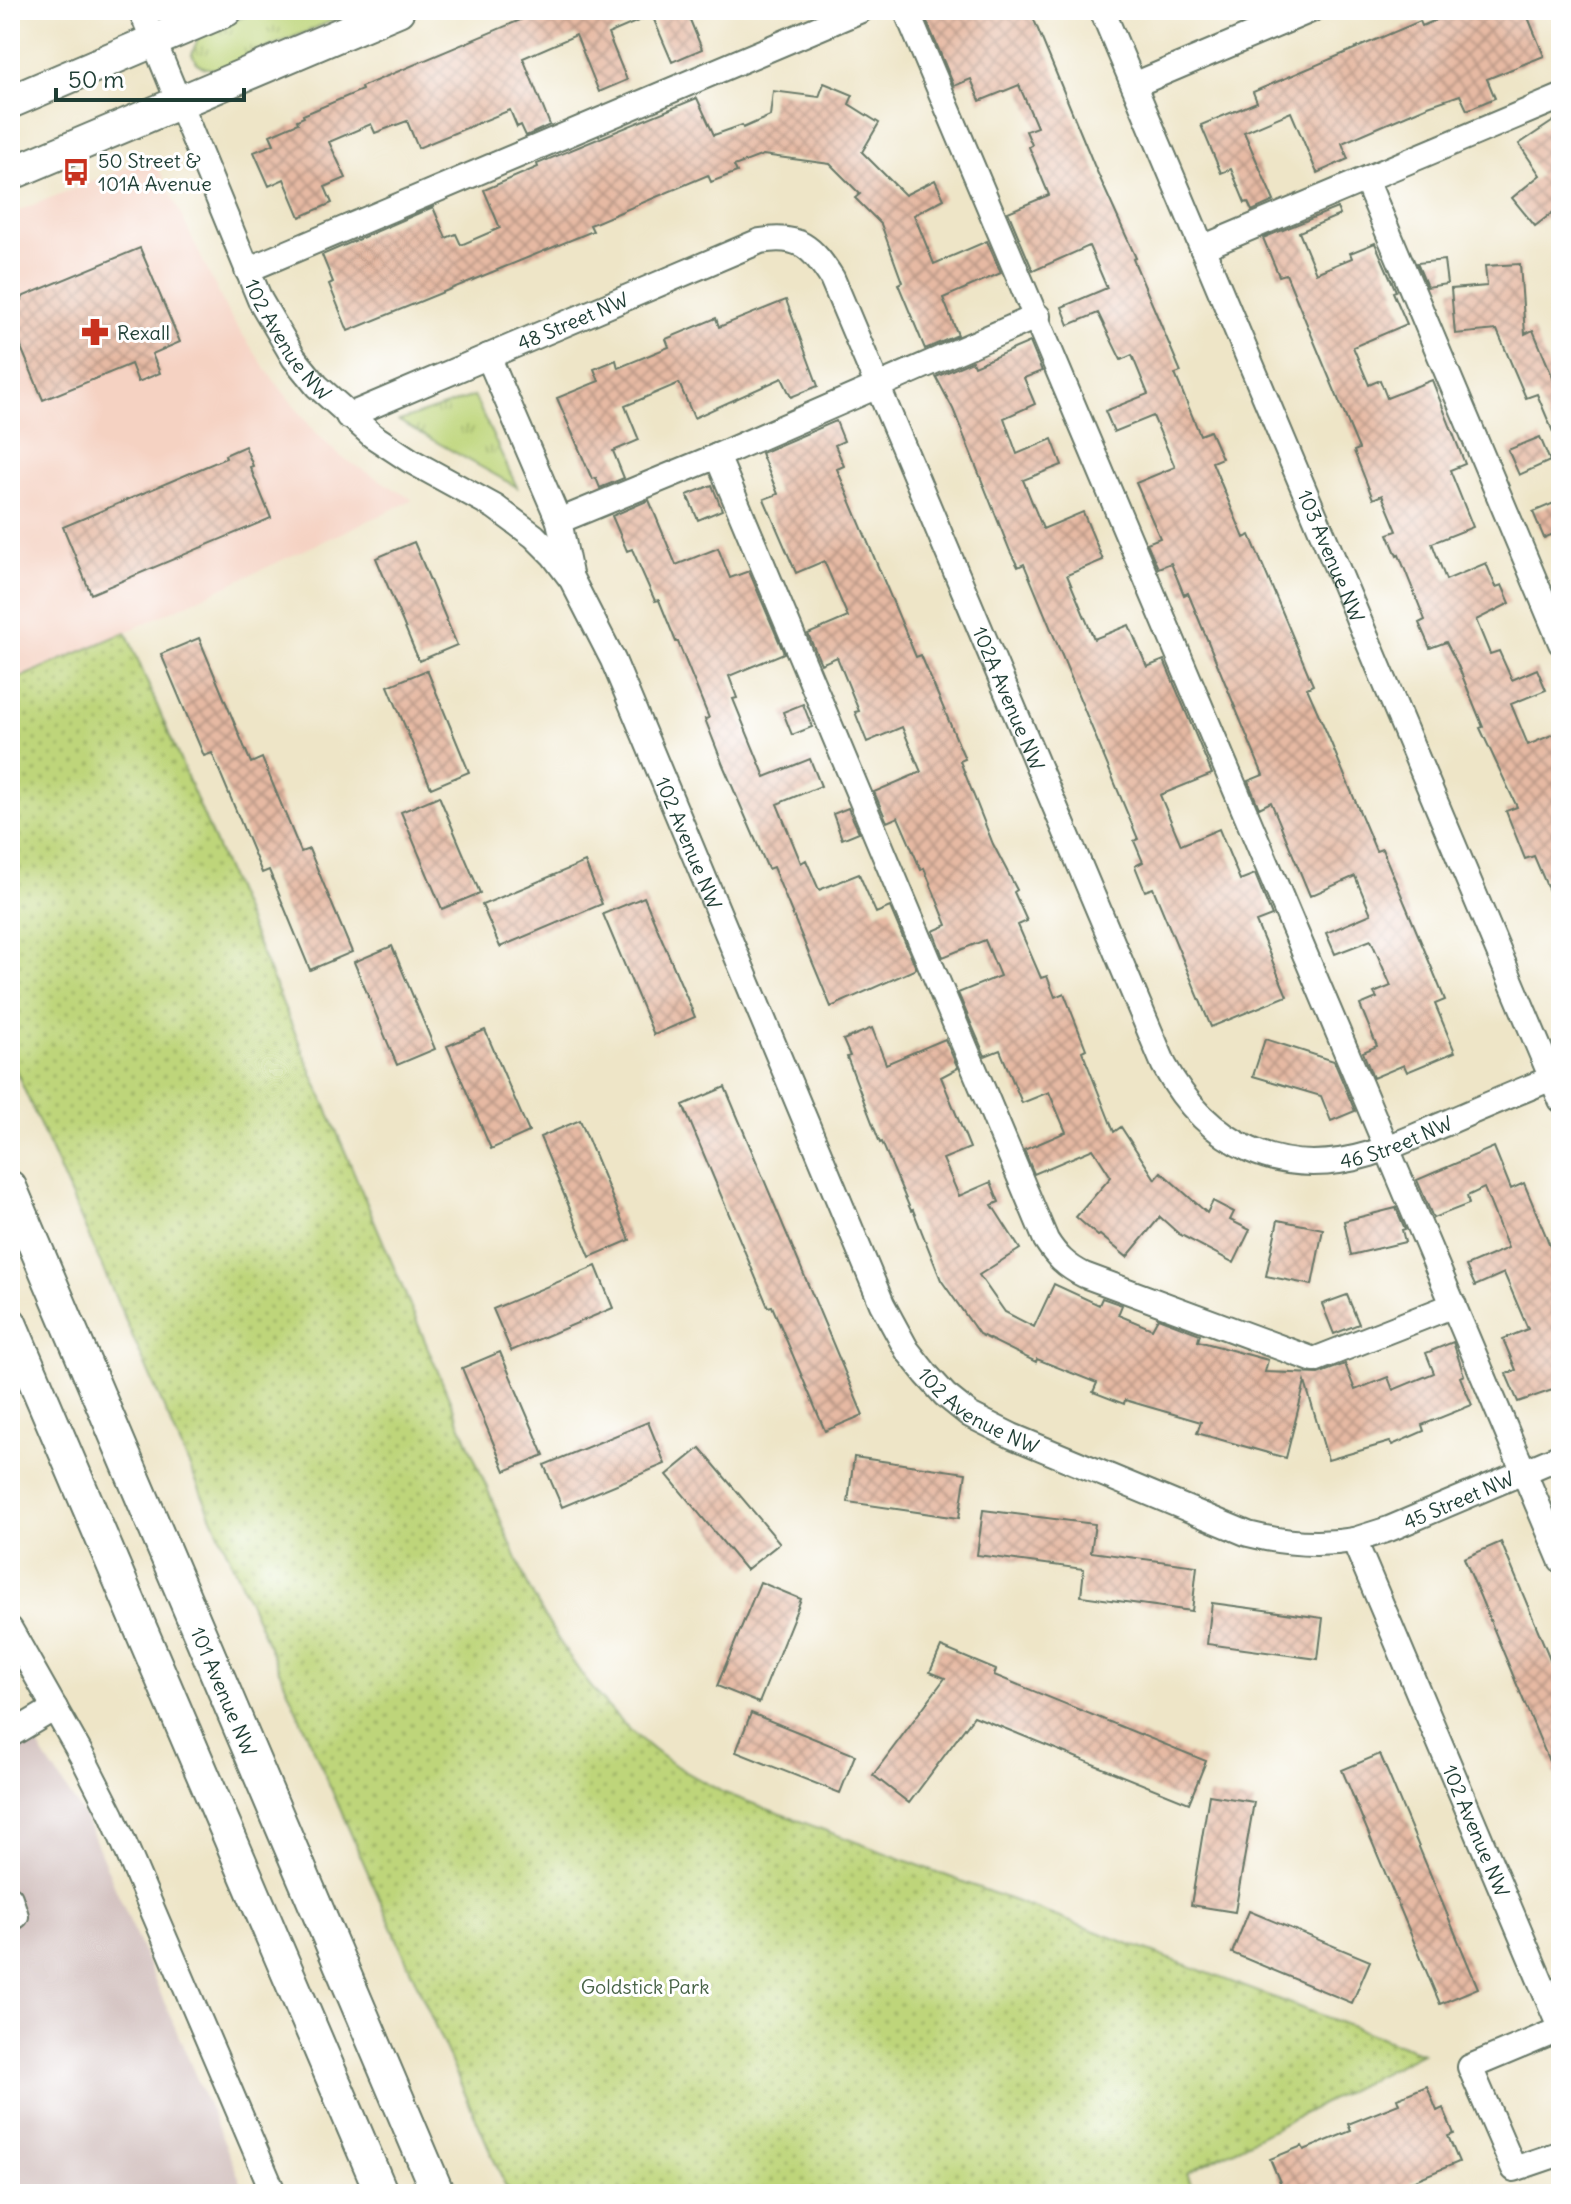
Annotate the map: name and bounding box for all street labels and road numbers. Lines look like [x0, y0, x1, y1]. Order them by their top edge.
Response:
street label: 102 Avenue NW [240, 275, 337, 406]
street label: 48 Street NW [513, 286, 632, 355]
street label: 103 Avenue NW [1293, 486, 1371, 625]
street label: 102A Avenue NW [968, 623, 1051, 774]
street label: 102 Avenue NW [651, 773, 728, 912]
street label: 46 Street NW [1338, 1110, 1456, 1173]
street label: 102 Avenue NW [913, 1362, 1043, 1458]
street label: 45 Street NW [1399, 1465, 1518, 1534]
street label: 101 Avenue NW [186, 1623, 263, 1760]
street label: 102 Avenue NW [1438, 1761, 1516, 1900]

